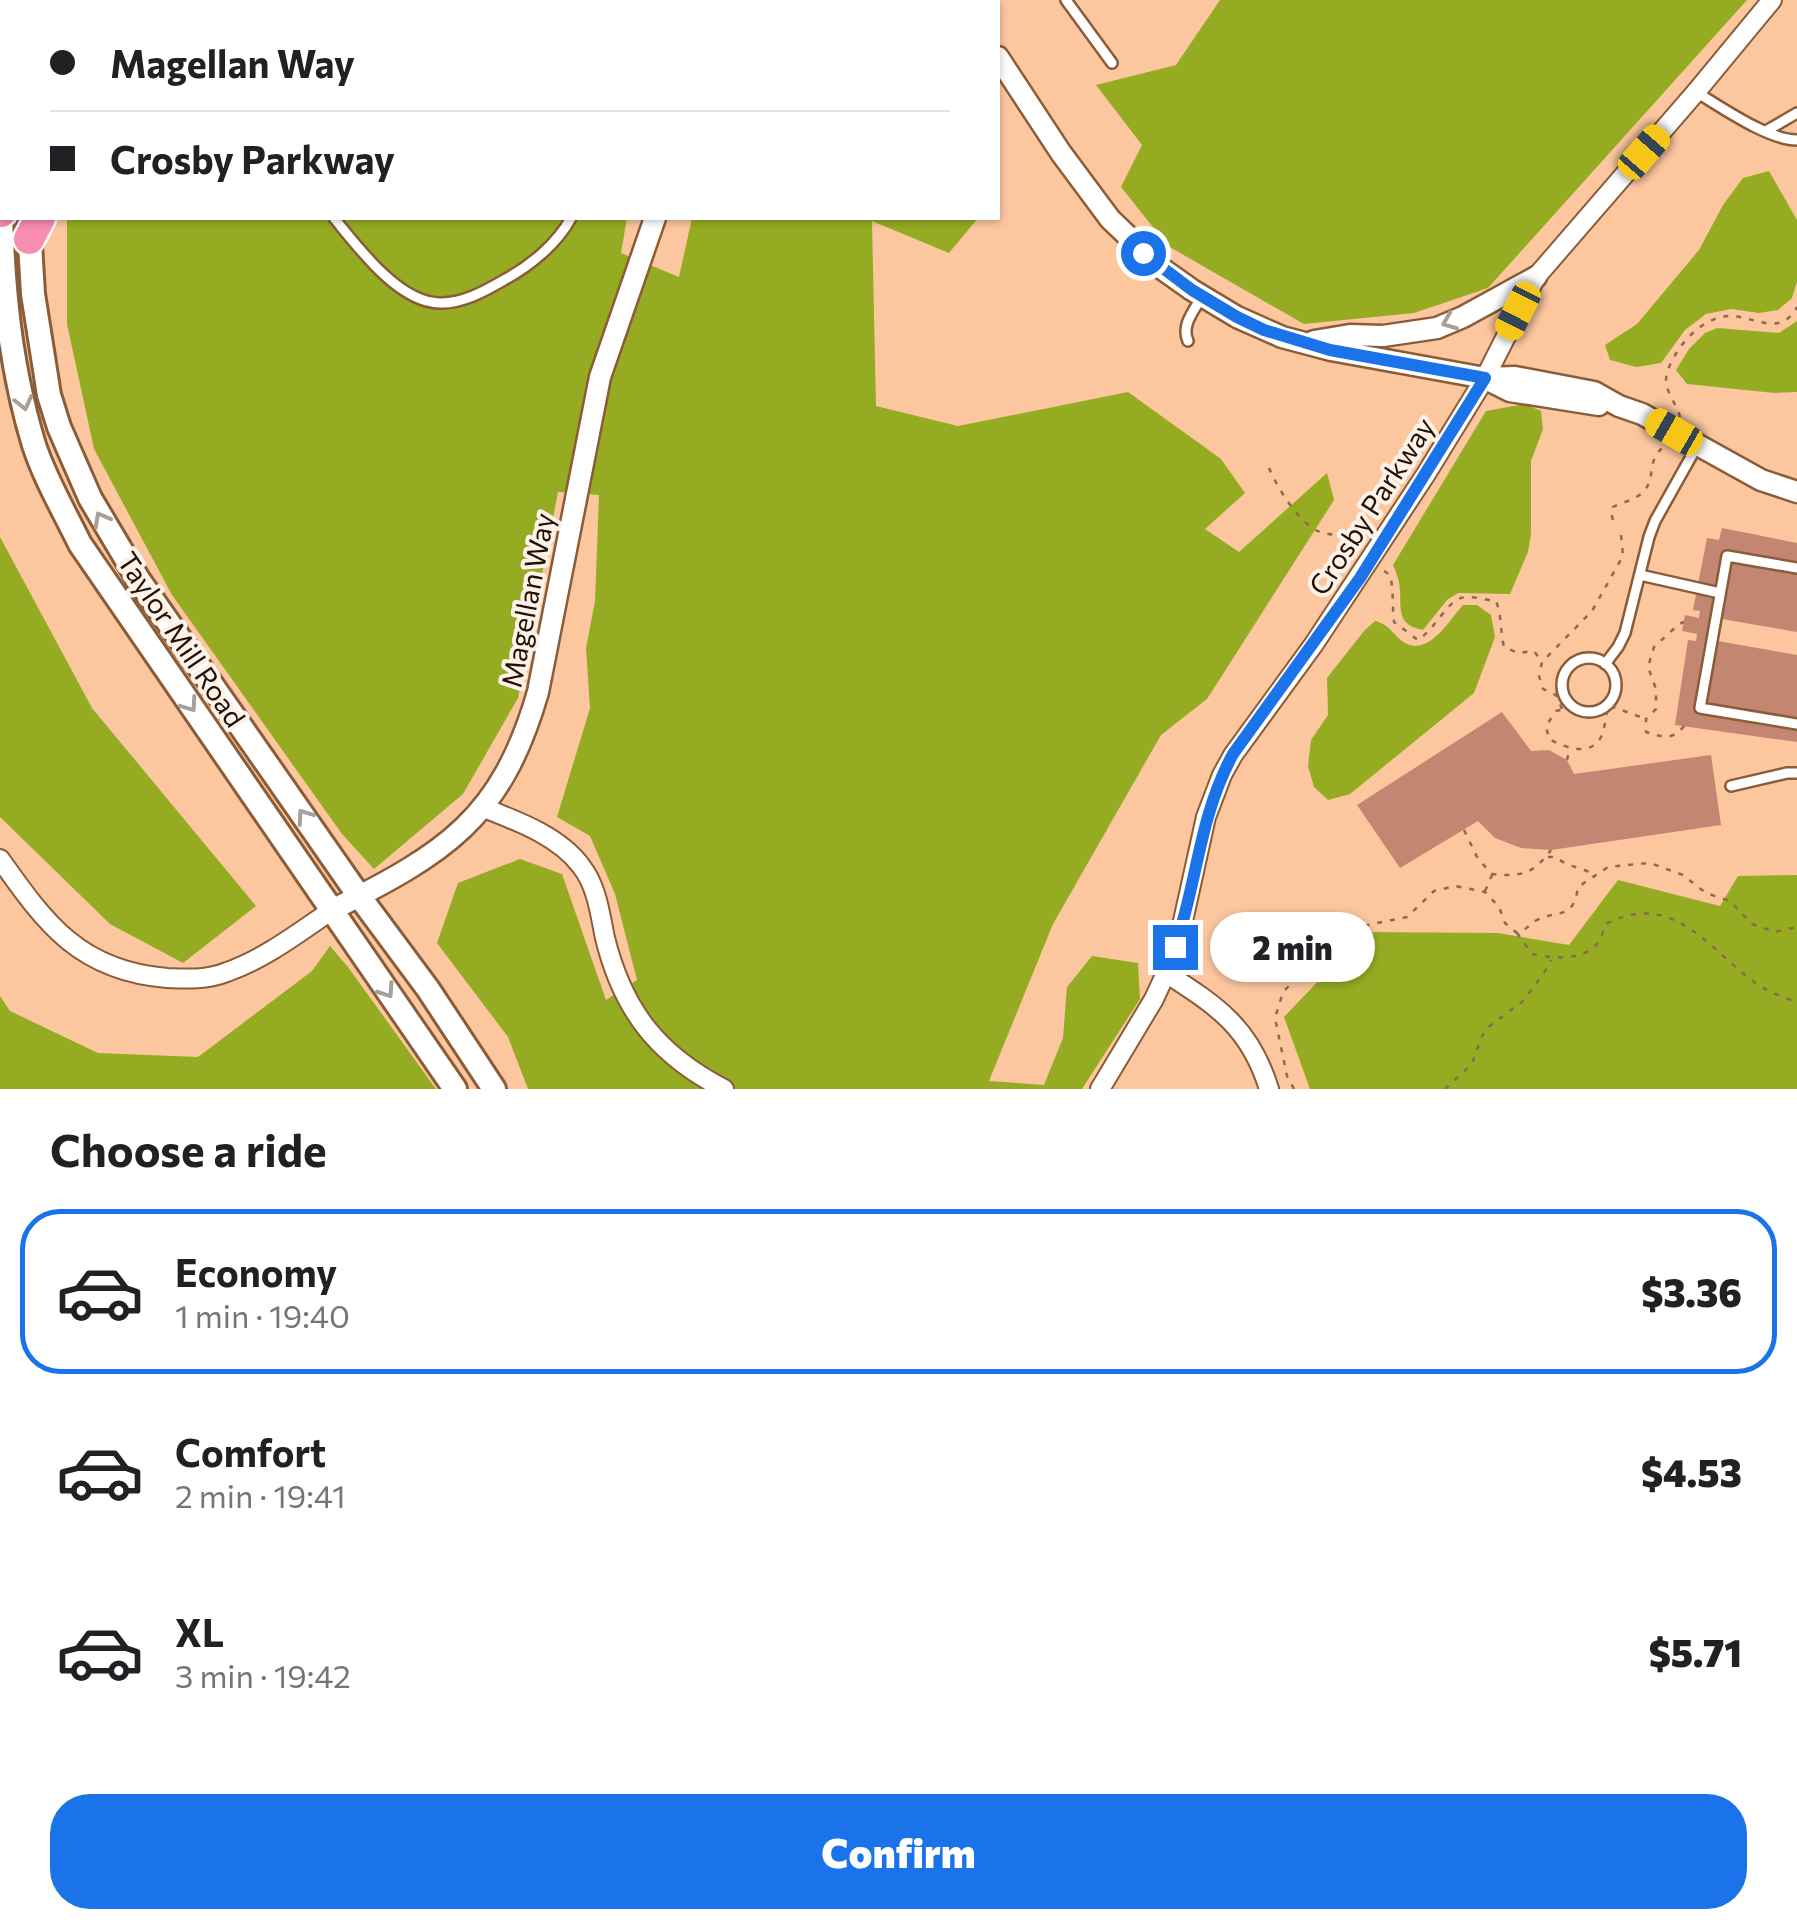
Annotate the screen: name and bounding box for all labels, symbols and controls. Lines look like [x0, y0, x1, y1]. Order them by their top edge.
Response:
text: Magellan Way [110, 39, 355, 86]
car [1613, 120, 1675, 184]
text: Crosby Parkway [110, 135, 395, 182]
route start [1121, 231, 1166, 276]
car [1491, 277, 1545, 345]
one-way arrow [1441, 311, 1459, 331]
one-way arrow [12, 394, 33, 411]
car [1641, 404, 1707, 460]
street label: Crosby Parkway [1301, 411, 1441, 601]
street label: Magellan Way [493, 510, 561, 690]
one-way arrow [94, 511, 114, 529]
street label: Taylor Mill Road [111, 545, 253, 733]
one-way arrow [178, 694, 196, 713]
one-way arrow [298, 809, 316, 827]
callout: 2 min [1210, 912, 1375, 982]
route end [1153, 925, 1198, 970]
text: 2 min [1252, 927, 1333, 967]
one-way arrow [375, 979, 393, 998]
text: Choose a ride [50, 1121, 327, 1176]
icon: car [55, 1247, 145, 1337]
text: Economy [175, 1248, 337, 1295]
text: $3.36 [1641, 1268, 1742, 1315]
text: 1 min · 19:40 [175, 1295, 350, 1335]
icon: car [55, 1427, 145, 1517]
text: Comfort [175, 1428, 326, 1475]
text: $4.53 [1641, 1448, 1742, 1495]
text: 2 min · 19:41 [175, 1475, 346, 1515]
icon: car [55, 1607, 145, 1697]
text: XL [175, 1608, 224, 1655]
text: $5.71 [1649, 1628, 1742, 1675]
text: 3 min · 19:42 [175, 1655, 351, 1695]
button: Confirm [50, 1794, 1747, 1909]

